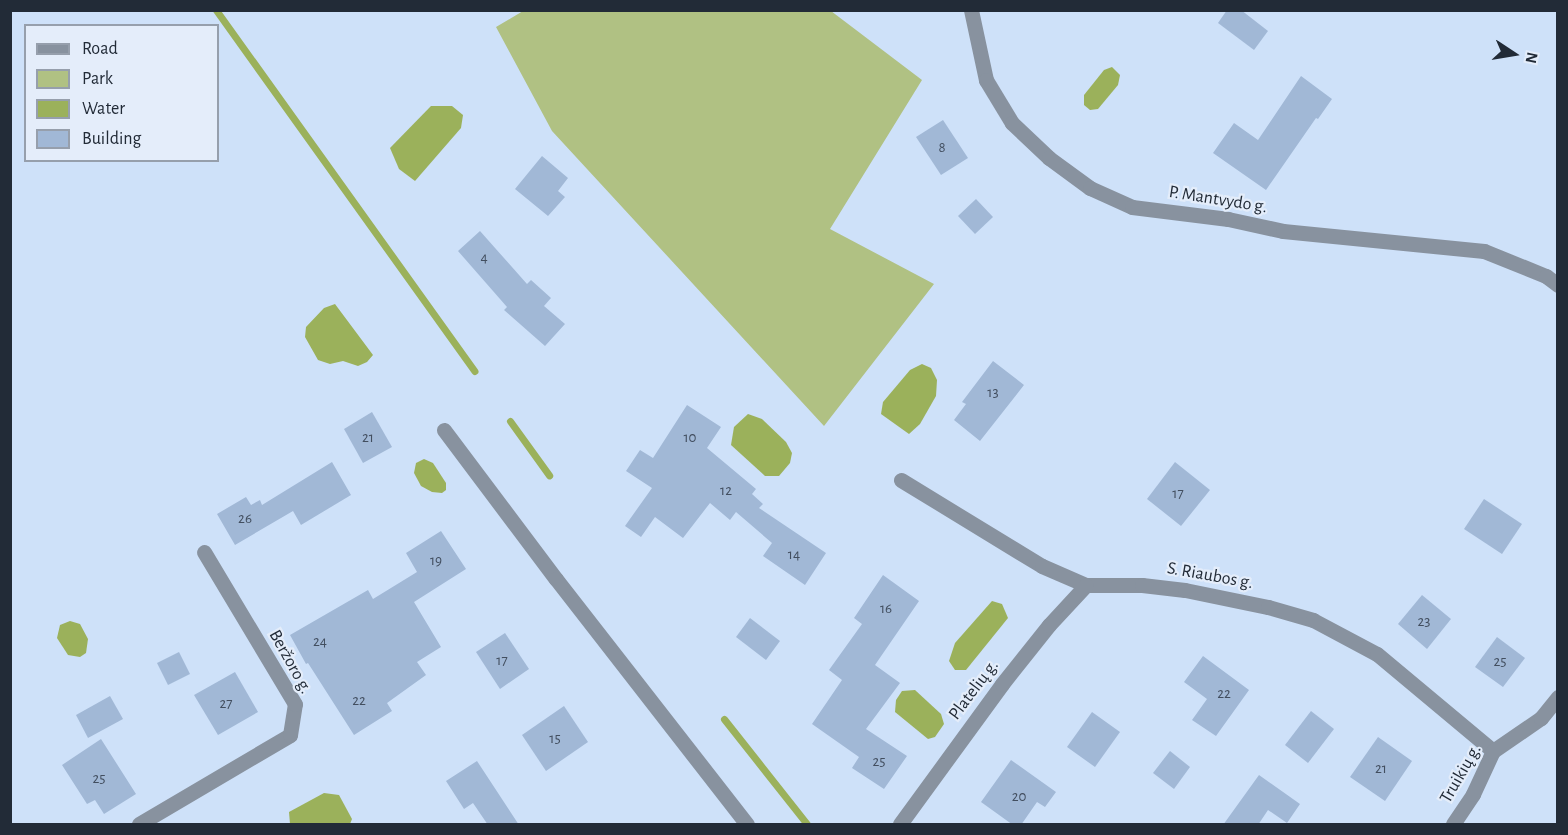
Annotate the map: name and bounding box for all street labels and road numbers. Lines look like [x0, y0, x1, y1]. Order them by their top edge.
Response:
street label: P. Mantvydo g. [1167, 182, 1269, 218]
street label: S. Riaubos g. [1165, 558, 1255, 594]
street label: Beržoro g. [264, 626, 316, 698]
street label: Platelių g. [944, 656, 1004, 724]
street label: Truikių g. [1435, 741, 1487, 807]

